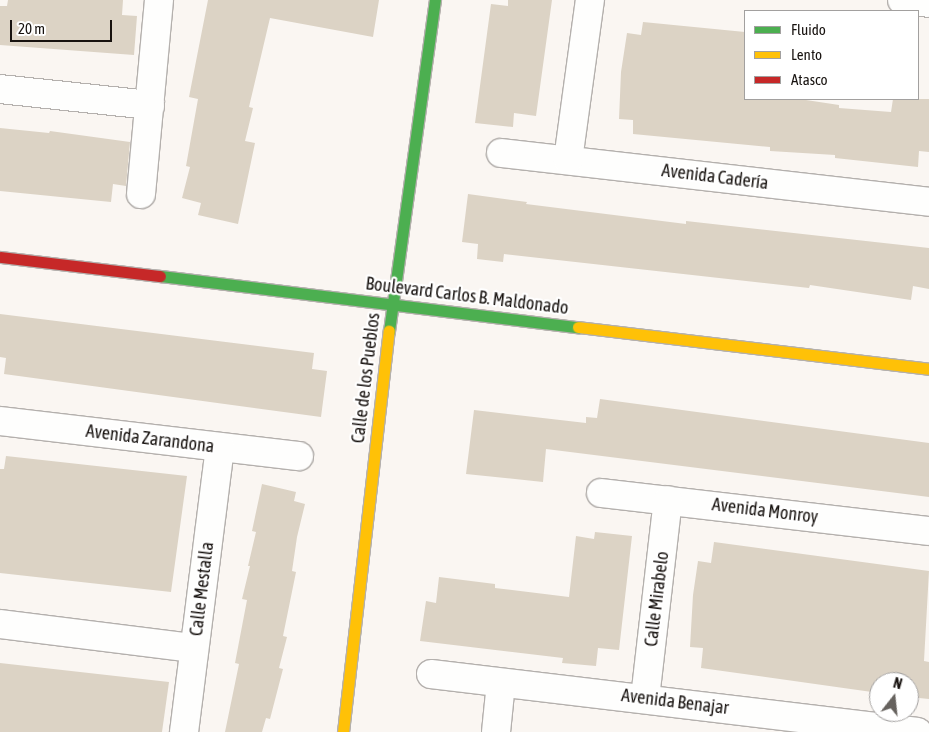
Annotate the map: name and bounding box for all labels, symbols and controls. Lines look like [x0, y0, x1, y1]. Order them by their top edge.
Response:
scale bar [12, 10, 115, 42]
legend [744, 10, 919, 100]
text: 20 m [18, 20, 45, 37]
text: Fluido [791, 21, 826, 38]
text: Lento [791, 46, 822, 63]
text: Atasco [791, 71, 828, 88]
street label: Avenida Cadería [660, 160, 770, 194]
street label: Boulevard Carlos B. Maldonado [364, 273, 570, 319]
street label: Calle de los Pueblos [347, 312, 385, 444]
street label: Avenida Zarandona [85, 420, 215, 458]
street label: Avenida Monroy [711, 494, 819, 528]
street label: Calle Mestalla [186, 541, 218, 637]
street label: Calle Mirabelo [640, 550, 674, 648]
north arrow [869, 672, 919, 722]
text: N [892, 675, 904, 692]
street label: Avenida Benajar [620, 685, 730, 719]

